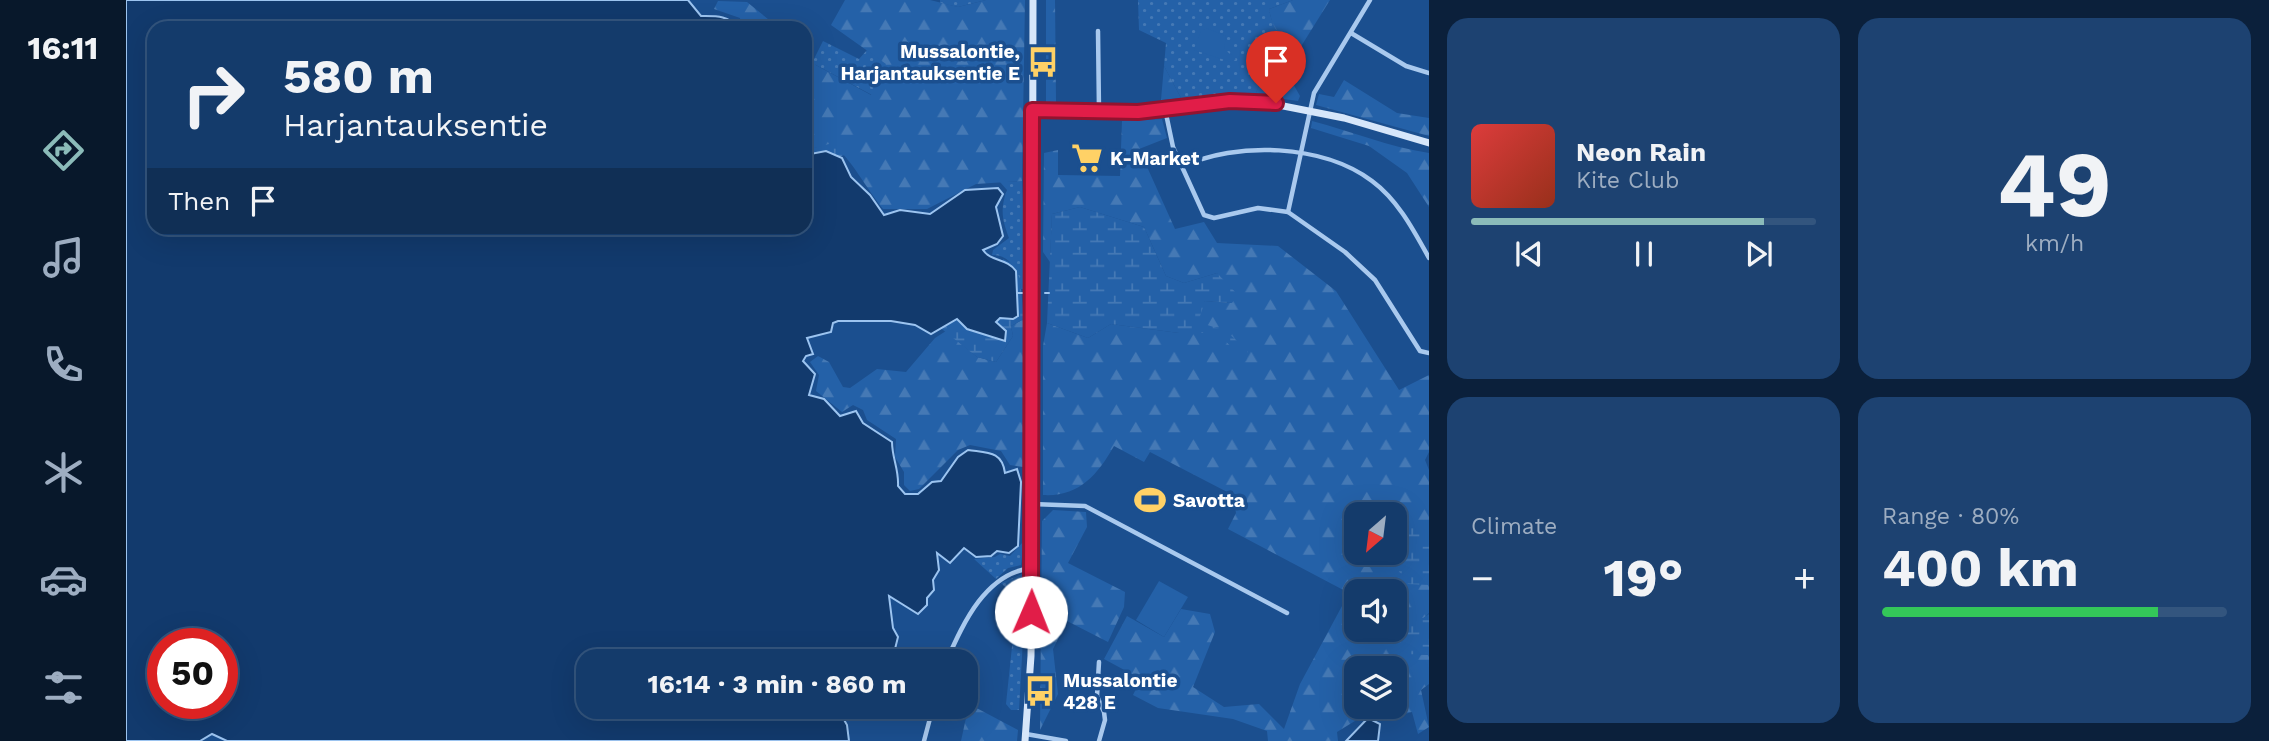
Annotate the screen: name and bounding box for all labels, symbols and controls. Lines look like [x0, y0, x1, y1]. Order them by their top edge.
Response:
text: 16:11 [28, 29, 98, 67]
pin [1246, 31, 1306, 103]
place label: Mussalontie, Harjantauksentie E [841, 40, 1020, 85]
icon: arrive [1257, 42, 1295, 80]
bus stop icon: Mussalontie, Harjantauksentie E [1026, 45, 1060, 79]
text: 580 m [283, 47, 434, 105]
icon: right [168, 49, 259, 140]
text: Harjantauksentie [283, 106, 548, 144]
icon: directions [39, 126, 88, 175]
text: 49 [1997, 131, 2112, 238]
text: Neon Rain [1576, 137, 1706, 167]
supermarket icon: K-Market [1070, 141, 1104, 175]
place label: K-Market [1110, 147, 1200, 170]
text: Kite Club [1576, 167, 1679, 194]
icon: arrive [244, 182, 282, 220]
text: Then [168, 186, 230, 216]
text: km/h [2025, 230, 2084, 257]
icon: music [39, 233, 88, 282]
icon: previous [1510, 235, 1548, 273]
icon: pause [1625, 235, 1663, 273]
icon: next [1740, 235, 1778, 273]
icon: phone [39, 340, 88, 389]
icon: climate [39, 448, 88, 497]
sports icon: Savotta [1133, 483, 1167, 517]
place label: Savotta [1173, 489, 1245, 512]
north arrow [1344, 502, 1407, 565]
map controls [1344, 502, 1407, 719]
text: Range · 80% [1882, 503, 2019, 530]
text: Climate [1471, 513, 1557, 540]
text: 400 km [1882, 538, 2079, 599]
text: 19° [1603, 548, 1684, 609]
icon: car [39, 555, 88, 604]
text: − [1471, 556, 1494, 600]
text: + [1793, 556, 1816, 600]
position arrow [994, 575, 1068, 649]
button: sound [1344, 579, 1407, 642]
speed limit sign: 50 [147, 628, 238, 719]
button: layers [1344, 656, 1407, 719]
icon: filters [39, 663, 88, 712]
text: 16:14 · 3 min · 860 m [647, 669, 907, 699]
place label: Mussalontie 428 E [1063, 669, 1177, 714]
bus stop icon: Mussalontie 428 E [1023, 674, 1057, 708]

